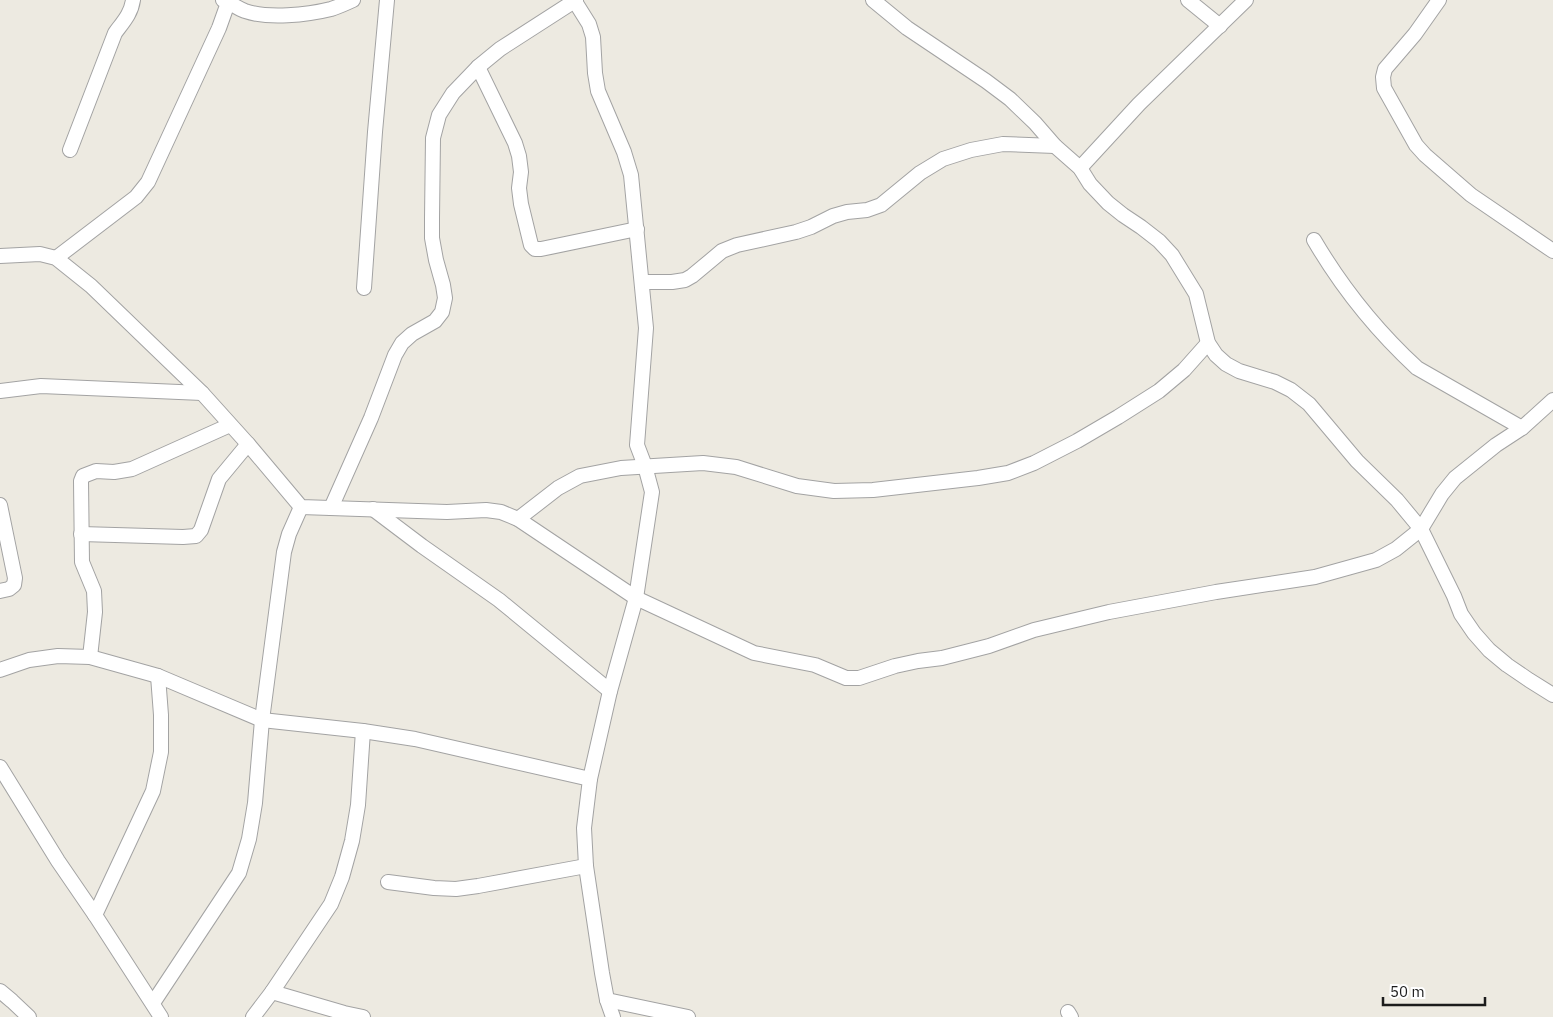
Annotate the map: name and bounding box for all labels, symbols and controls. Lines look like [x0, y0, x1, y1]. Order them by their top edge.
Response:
scale bar [1383, 974, 1486, 1006]
text: 50 m [1390, 982, 1425, 1001]

